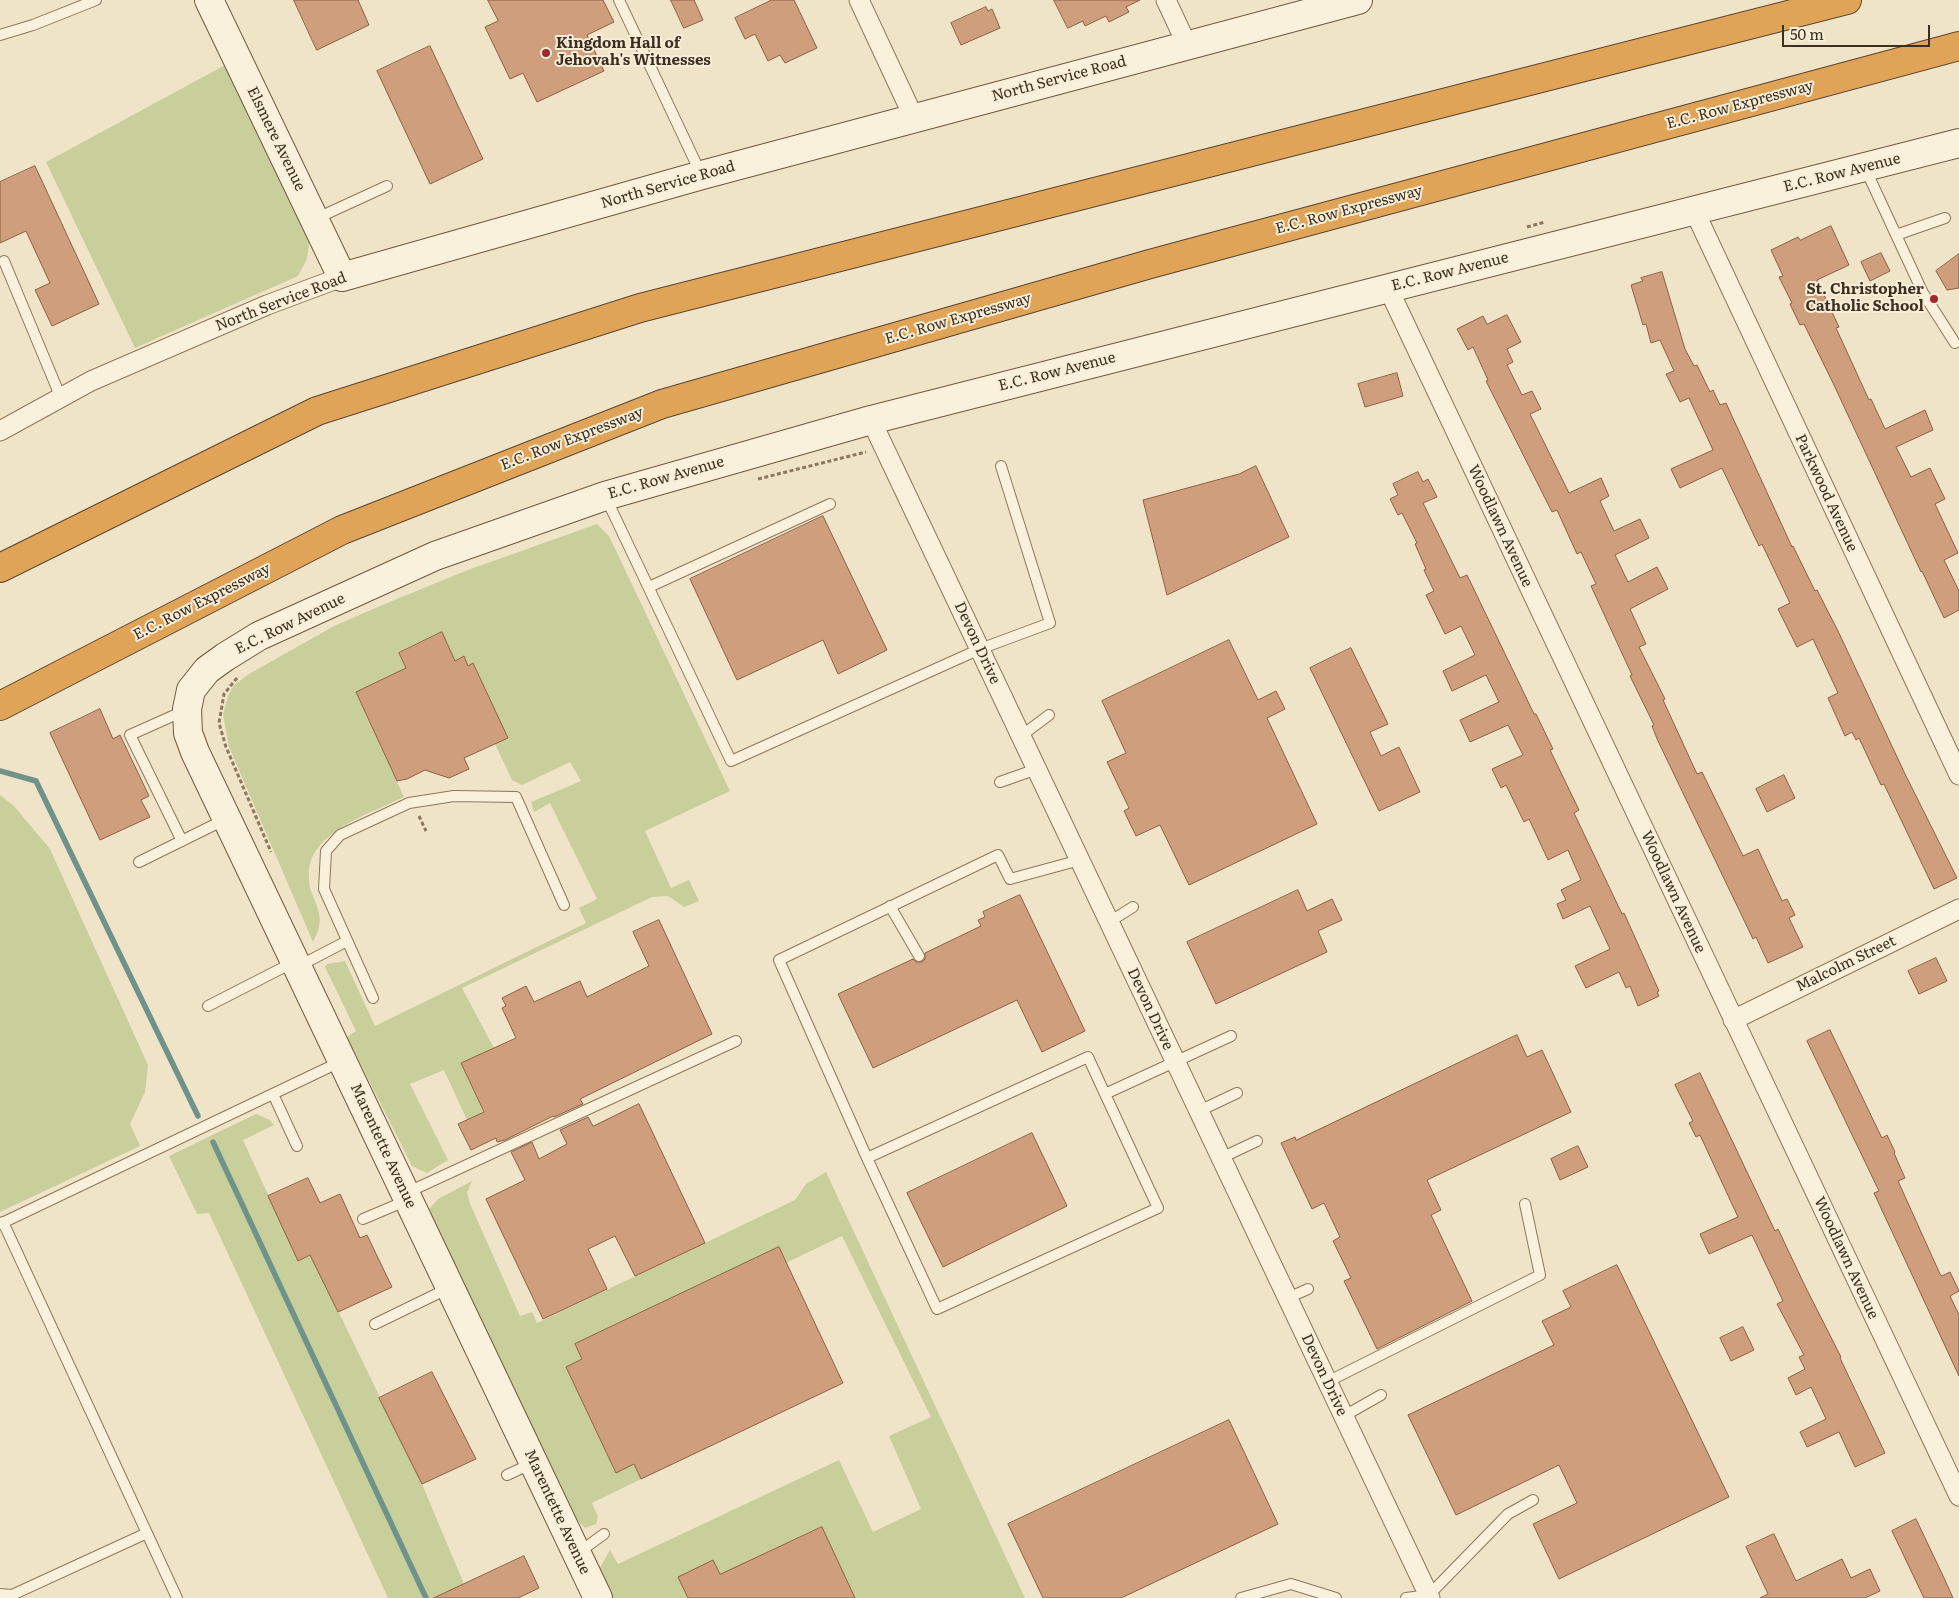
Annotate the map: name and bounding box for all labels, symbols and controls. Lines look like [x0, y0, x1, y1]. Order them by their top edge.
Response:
scale bar [1784, 15, 1932, 47]
text: 50 m [1790, 22, 1824, 45]
place label: Kingdom Hall of Jehovah's Witnesses [556, 35, 711, 70]
marker: Kingdom Hall of Jehovah's Witnesses [540, 47, 552, 59]
street label: North Service Road [990, 52, 1128, 106]
street label: E.C. Row Expressway [1665, 77, 1815, 133]
street label: Elsmere Avenue [243, 84, 309, 194]
street label: E.C. Row Avenue [1782, 150, 1902, 196]
street label: North Service Road [599, 157, 737, 213]
street label: E.C. Row Expressway [1274, 182, 1424, 238]
street label: E.C. Row Avenue [1390, 249, 1510, 295]
street label: North Service Road [213, 269, 349, 335]
place label: St. Christopher Catholic School [1805, 281, 1924, 316]
street label: E.C. Row Expressway [883, 289, 1033, 349]
marker: St. Christopher Catholic School [1928, 293, 1940, 305]
street label: E.C. Row Avenue [997, 349, 1117, 395]
street label: E.C. Row Expressway [498, 403, 646, 475]
street label: Parkwood Avenue [1791, 431, 1861, 555]
street label: E.C. Row Avenue [606, 453, 726, 503]
street label: Woodlawn Avenue [1464, 462, 1536, 590]
street label: E.C. Row Expressway [130, 560, 274, 644]
street label: E.C. Row Avenue [232, 590, 348, 658]
street label: Devon Drive [950, 599, 1004, 687]
street label: Woodlawn Avenue [1637, 828, 1709, 956]
street label: Malcolm Street [1793, 932, 1899, 996]
street label: Devon Drive [1123, 965, 1177, 1053]
street label: Marentette Avenue [346, 1081, 420, 1211]
street label: Woodlawn Avenue [1810, 1194, 1882, 1322]
street label: Devon Drive [1297, 1331, 1351, 1419]
street label: Marentette Avenue [520, 1447, 594, 1577]

